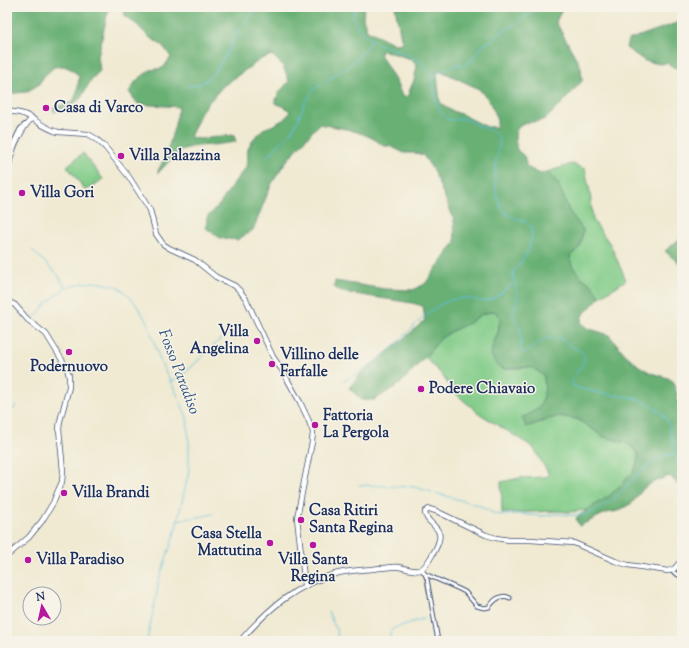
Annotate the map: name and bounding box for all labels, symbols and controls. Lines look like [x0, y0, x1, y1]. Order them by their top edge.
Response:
place label: Casa di Varco [54, 98, 143, 119]
marker: Casa di Varco [41, 103, 51, 113]
place label: Villa Palazzina [129, 146, 221, 167]
marker: Villa Palazzina [116, 151, 126, 161]
place label: Villa Gori [30, 183, 95, 204]
marker: Villa Gori [17, 188, 27, 198]
place label: Villa Angelina [190, 322, 249, 360]
water label: Fosso Paradiso [151, 326, 205, 418]
marker: Villa Angelina [252, 336, 262, 346]
place label: Villino delle Farfalle [280, 345, 359, 383]
marker: Podernuovo [64, 347, 74, 357]
place label: Podernuovo [30, 357, 108, 378]
marker: Villino delle Farfalle [267, 359, 277, 369]
place label: Podere Chiavaio [429, 379, 535, 400]
marker: Podere Chiavaio [416, 384, 426, 394]
place label: Fattoria La Pergola [323, 406, 389, 444]
marker: Fattoria La Pergola [310, 420, 320, 430]
place label: Villa Brandi [72, 483, 150, 504]
marker: Villa Brandi [59, 488, 69, 498]
place label: Casa Ritiri Santa Regina [309, 501, 394, 539]
marker: Casa Ritiri Santa Regina [296, 515, 306, 525]
place label: Casa Stella Mattutina [191, 524, 262, 562]
marker: Casa Stella Mattutina [265, 538, 275, 548]
marker: Villa Santa Regina [308, 540, 318, 550]
place label: Villa Paradiso [36, 550, 124, 571]
place label: Villa Santa Regina [278, 550, 348, 588]
marker: Villa Paradiso [23, 555, 33, 565]
north arrow [22, 586, 62, 626]
text: N [34, 588, 46, 606]

